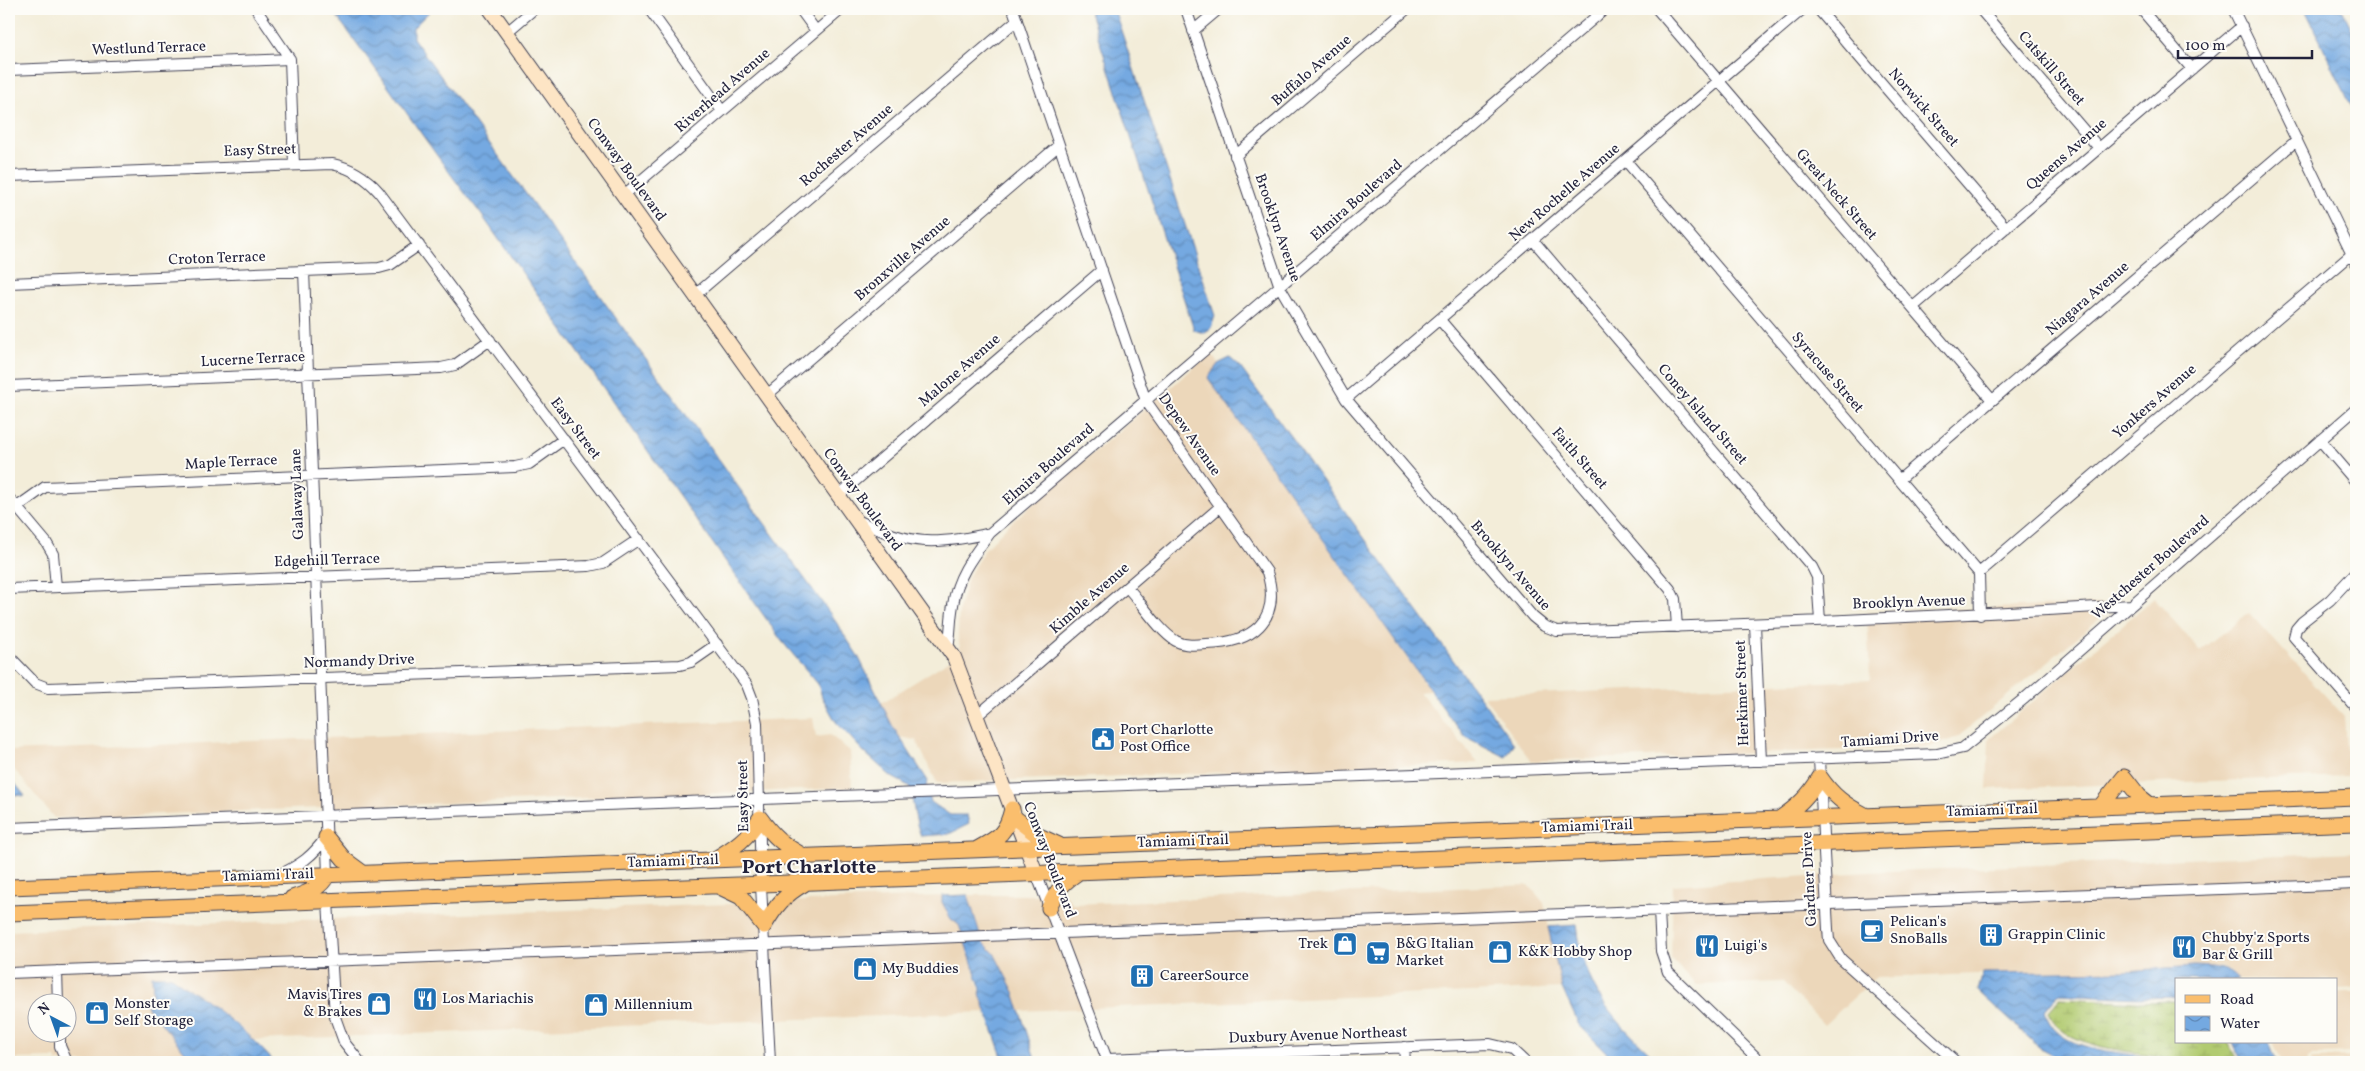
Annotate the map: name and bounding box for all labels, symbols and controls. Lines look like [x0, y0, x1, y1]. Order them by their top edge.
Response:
street label: Catskill Street [2013, 27, 2089, 111]
scale bar [2178, 28, 2311, 60]
street label: Buffalo Avenue [1267, 30, 1357, 112]
text: 100 m [2185, 36, 2225, 57]
street label: Westlund Terrace [92, 37, 206, 61]
street label: Riverhead Avenue [671, 44, 775, 138]
street label: Norwick Street [1883, 64, 1963, 152]
street label: Rochester Avenue [796, 100, 898, 192]
street label: Conway Boulevard [581, 114, 671, 226]
street label: Queens Avenue [2022, 114, 2112, 196]
street label: Easy Street [223, 139, 297, 163]
street label: New Rochelle Avenue [1505, 139, 1625, 247]
street label: Great Neck Street [1790, 145, 1882, 245]
street label: Elmira Boulevard [1307, 155, 1407, 247]
street label: Brooklyn Avenue [1249, 171, 1305, 285]
street label: Bronxville Avenue [850, 211, 956, 307]
street label: Croton Terrace [168, 247, 266, 271]
street label: Niagara Avenue [2042, 257, 2134, 341]
street label: Syracuse Street [1786, 328, 1868, 418]
street label: Malone Avenue [915, 330, 1005, 412]
street label: Lucerne Terrace [200, 347, 306, 373]
street label: Coney Island Street [1652, 360, 1752, 470]
street label: Yonkers Avenue [2109, 360, 2201, 444]
street label: Depew Avenue [1153, 389, 1225, 481]
street label: Easy Street [545, 394, 605, 464]
street label: Elmira Boulevard [999, 419, 1099, 511]
street label: Faith Street [1546, 423, 1612, 495]
street label: Conway Boulevard [817, 444, 907, 556]
street label: Galaway Lane [286, 448, 310, 540]
street label: Maple Terrace [184, 450, 278, 476]
street label: Westchester Boulevard [2087, 511, 2215, 625]
street label: Brooklyn Avenue [1465, 516, 1555, 616]
street label: Edgehill Terrace [274, 549, 380, 573]
street label: Kimble Avenue [1045, 558, 1135, 640]
street label: Brooklyn Avenue [1852, 591, 1966, 615]
street label: Herkimer Street [1731, 639, 1755, 747]
street label: Normandy Drive [303, 650, 415, 674]
place label: Port Charlotte Post Office [1120, 720, 1213, 758]
public building icon: Port Charlotte Post Office [1090, 726, 1116, 752]
street label: Tamiami Drive [1840, 726, 1940, 754]
street label: Easy Street [733, 760, 755, 832]
street label: Conway Boulevard [1017, 799, 1081, 921]
street label: Tamiami Trail [1946, 799, 2038, 823]
street label: Tamiami Trail [1541, 815, 1633, 839]
street label: Tamiami Trail [1137, 830, 1229, 854]
street label: Gardner Drive [1797, 831, 1823, 927]
street label: Tamiami Trail [627, 850, 719, 874]
district label: Port Charlotte [742, 854, 876, 882]
street label: Tamiami Trail [222, 864, 314, 888]
place label: Pelican's SnoBalls [1890, 912, 1947, 950]
cafe icon: Pelican's SnoBalls [1859, 918, 1885, 944]
building icon: Grappin Clinic [1978, 922, 2004, 948]
place label: Grappin Clinic [2008, 925, 2106, 946]
place label: Chubby'z Sports Bar & Grill [2202, 928, 2310, 966]
shop icon: Trek [1332, 931, 1358, 957]
restaurant icon: Luigi's [1694, 933, 1720, 959]
place label: Trek [1298, 934, 1328, 955]
place label: B&G Italian Market [1396, 934, 1474, 972]
restaurant icon: Chubby'z Sports Bar & Grill [2171, 934, 2197, 960]
place label: Luigi's [1724, 936, 1767, 957]
shop icon: K&K Hobby Shop [1487, 939, 1513, 965]
supermarket icon: B&G Italian Market [1365, 940, 1391, 966]
place label: K&K Hobby Shop [1518, 942, 1632, 963]
shop icon: My Buddies [852, 956, 878, 982]
place label: My Buddies [882, 959, 959, 980]
building icon: CareerSource [1129, 963, 1155, 989]
place label: CareerSource [1160, 966, 1249, 987]
legend [2175, 978, 2338, 1044]
place label: Mavis Tires & Brakes [287, 985, 362, 1023]
restaurant icon: Los Mariachis [412, 986, 438, 1012]
place label: Los Mariachis [442, 989, 534, 1010]
text: Road [2220, 990, 2254, 1011]
shop icon: Mavis Tires & Brakes [366, 991, 392, 1017]
shop icon: Millennium [583, 992, 609, 1018]
north arrow [28, 994, 78, 1044]
place label: Monster Self Storage [114, 994, 193, 1032]
place label: Millennium [614, 995, 693, 1016]
text: N [34, 999, 55, 1020]
shop icon: Monster Self Storage [84, 1000, 110, 1026]
text: Water [2220, 1014, 2260, 1035]
street label: Duxbury Avenue Northeast [1228, 1022, 1408, 1050]

